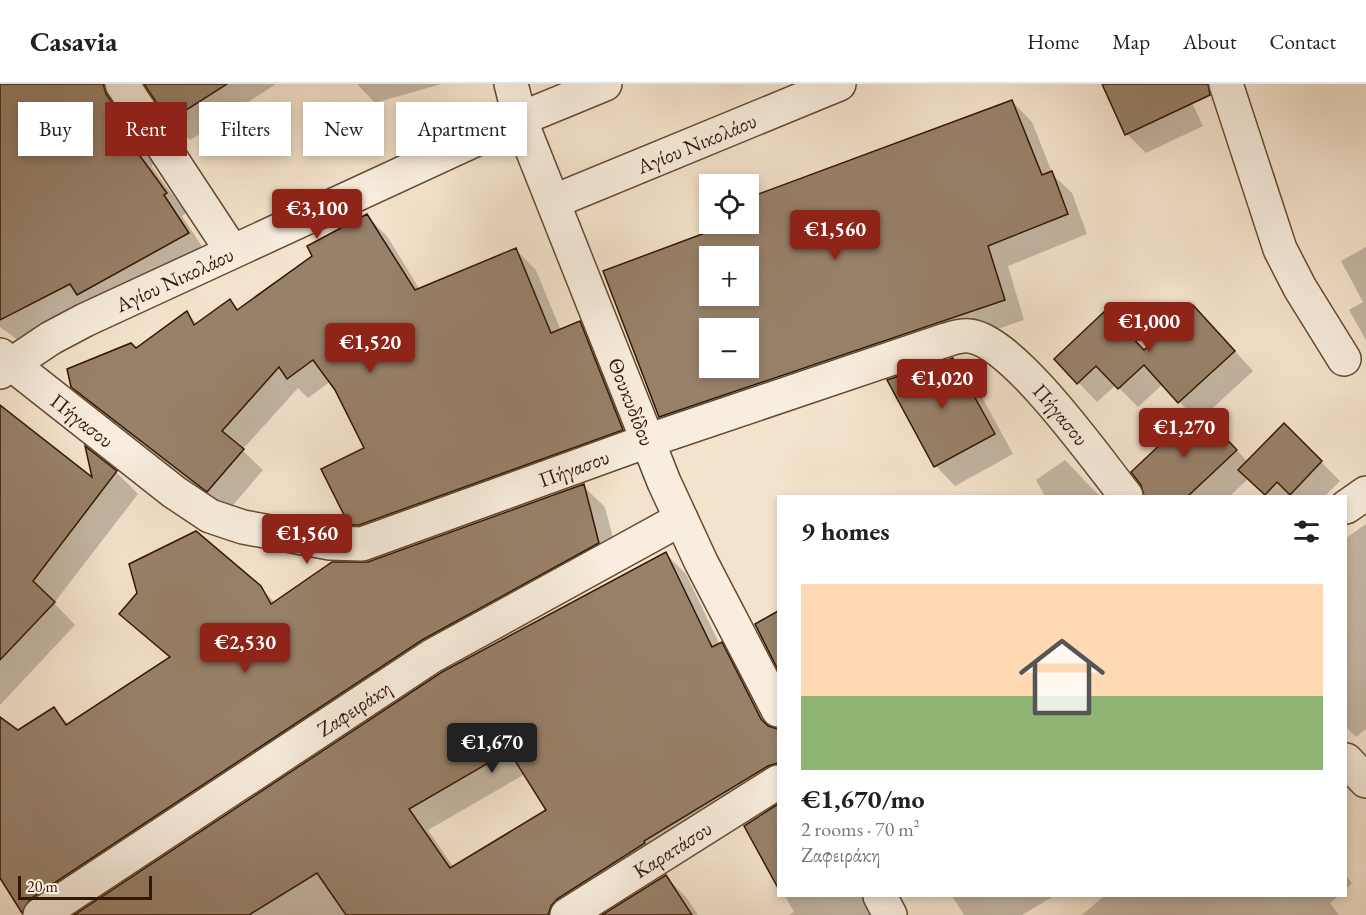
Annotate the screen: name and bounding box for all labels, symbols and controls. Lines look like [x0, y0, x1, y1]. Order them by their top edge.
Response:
text: Casavia [30, 23, 118, 59]
text: Home [1027, 28, 1079, 55]
text: Map [1112, 28, 1150, 55]
text: About [1183, 28, 1236, 55]
text: Contact [1269, 28, 1336, 55]
chip: Buy [18, 102, 93, 156]
chip: Rent [105, 102, 187, 156]
chip: Filters [199, 102, 291, 156]
chip: New [303, 102, 384, 156]
chip: Apartment [396, 102, 527, 156]
street label: Αγίου Νικολάου [632, 106, 760, 180]
map controls [699, 174, 759, 378]
button: locate [699, 174, 759, 234]
pin: €3,100 [268, 189, 366, 240]
text: €3,100 [286, 195, 348, 221]
pin: €1,560 [786, 210, 884, 261]
text: €1,560 [804, 216, 866, 242]
street label: Αγίου Νικολάου [110, 240, 238, 318]
button: + [699, 246, 759, 306]
pin: €1,000 [1100, 302, 1198, 353]
text: €1,000 [1118, 308, 1180, 334]
button: − [699, 318, 759, 378]
pin: €1,520 [321, 323, 419, 374]
text: €1,520 [339, 329, 401, 355]
street label: Θουκυδίδου [602, 353, 662, 450]
pin: €1,020 [893, 359, 991, 410]
text: €1,020 [911, 365, 973, 391]
street label: Πήγασου [1027, 377, 1095, 451]
street label: Πήγασου [45, 387, 120, 453]
pin: €1,270 [1135, 408, 1233, 459]
text: €1,270 [1153, 414, 1215, 440]
street label: Πήγασου [535, 442, 613, 493]
pin: €1,560 [258, 514, 356, 565]
text: 9 homes [801, 514, 890, 548]
icon: filters [1290, 515, 1323, 548]
text: €1,560 [276, 520, 338, 546]
pin: €2,530 [196, 623, 294, 674]
icon: home [1008, 623, 1116, 731]
text: €2,530 [214, 629, 276, 655]
street label: Ζαφειράκη [311, 673, 396, 742]
pin: €1,670 [443, 723, 541, 774]
text: €1,670 [461, 729, 523, 755]
text: €1,670/mo [801, 782, 925, 816]
street label: Καρατάσου [627, 814, 716, 884]
text: 2 rooms · 70 m² [801, 816, 920, 842]
text: Ζαφειράκη [801, 842, 880, 868]
scale bar [18, 873, 152, 900]
text: 20 m [27, 876, 58, 897]

